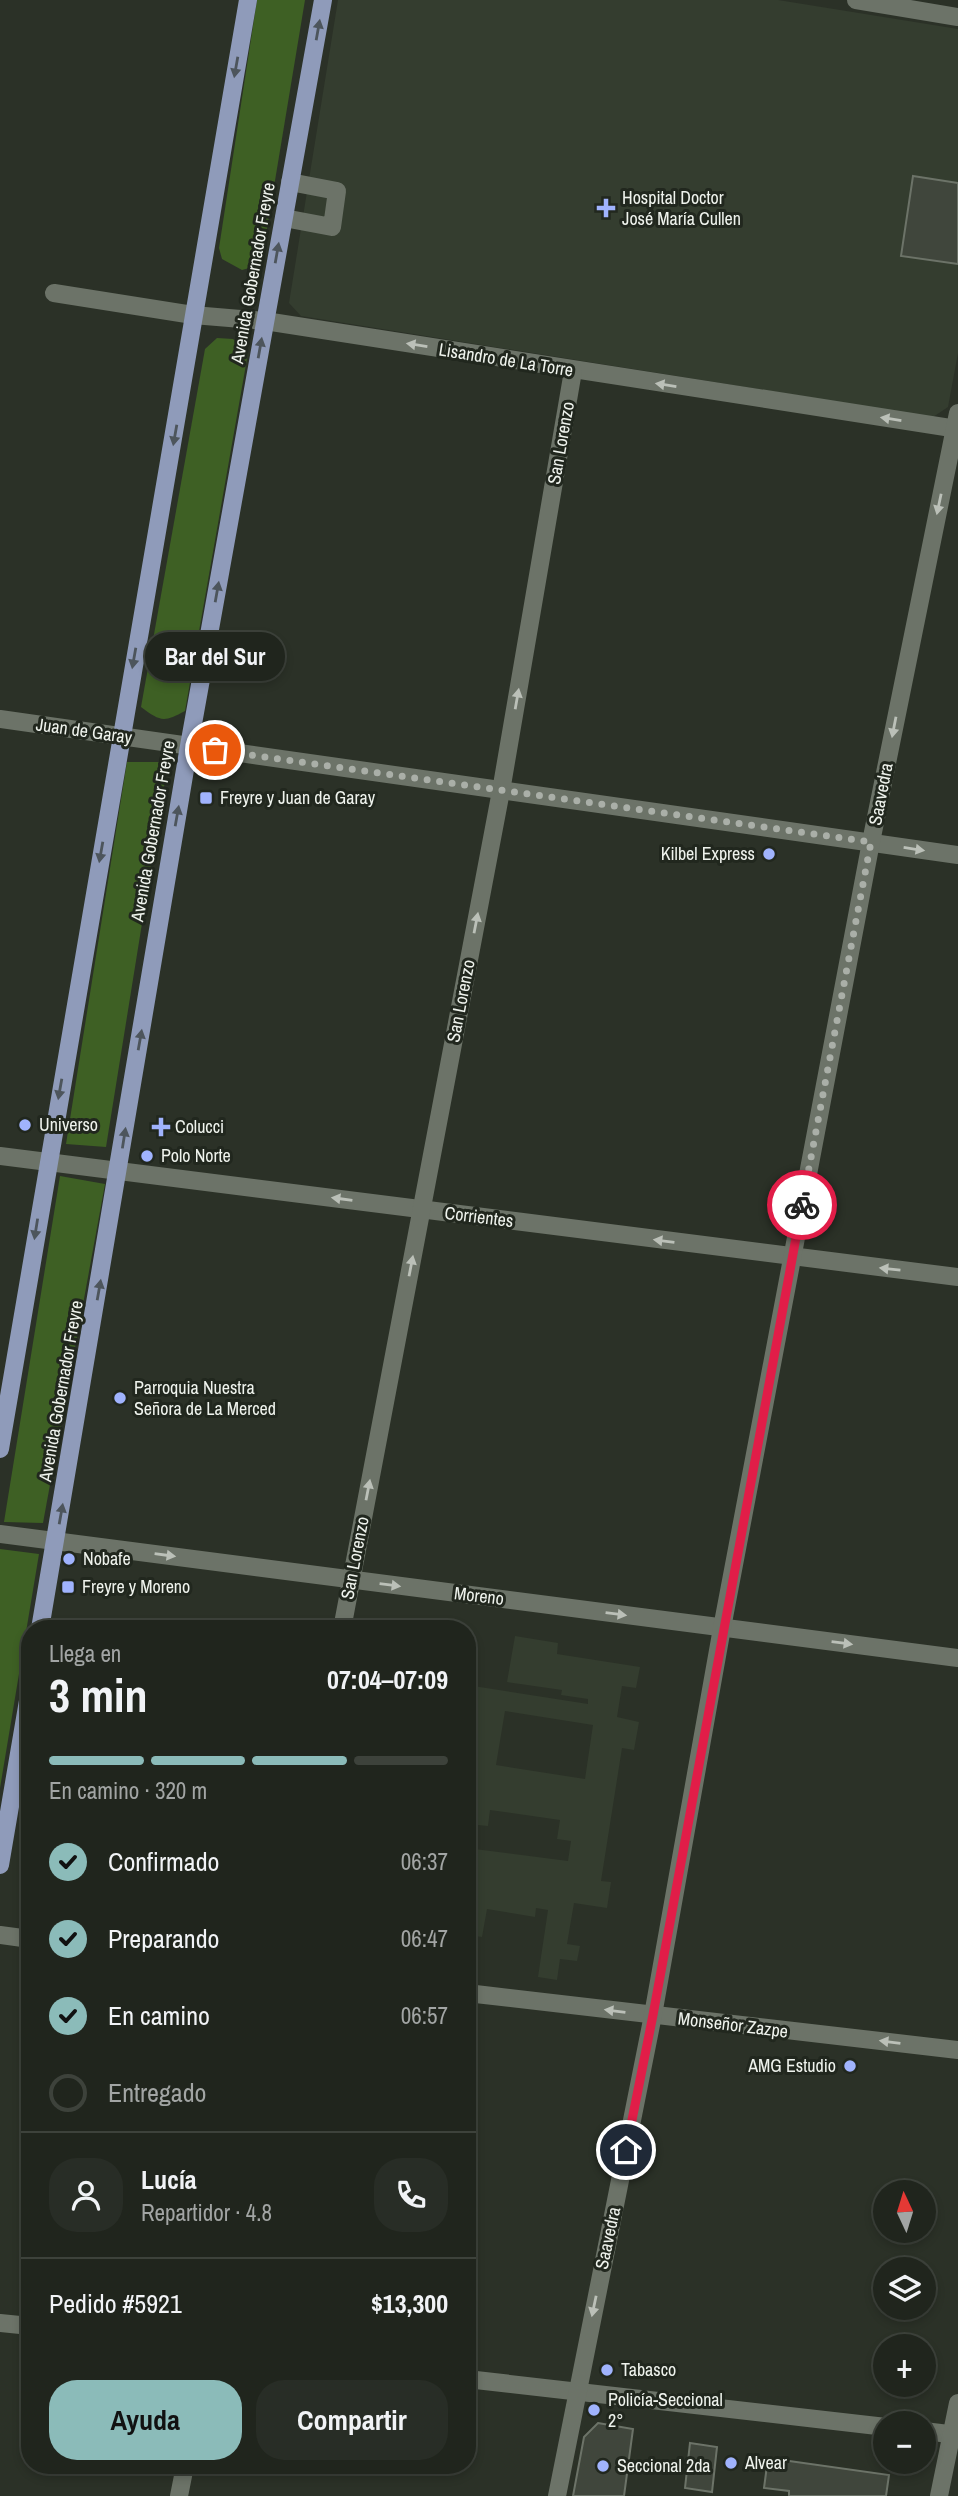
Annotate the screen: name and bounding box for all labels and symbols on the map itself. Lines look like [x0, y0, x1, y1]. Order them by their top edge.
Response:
one-way arrow [313, 18, 324, 40]
one-way arrow [230, 56, 241, 78]
street label: Avenida Gobernador Freyre [224, 180, 281, 366]
place label: Hospital Doctor José María Cullen [622, 185, 741, 231]
marker: Hospital Doctor José María Cullen [596, 198, 616, 218]
one-way arrow [272, 242, 283, 264]
one-way arrow [255, 337, 266, 359]
street label: Lisandro de La Torre [437, 337, 575, 382]
one-way arrow [406, 339, 428, 350]
one-way arrow [654, 379, 676, 390]
street label: San Lorenzo [541, 400, 580, 486]
one-way arrow [879, 413, 901, 424]
one-way arrow [169, 424, 180, 446]
one-way arrow [934, 493, 945, 515]
one-way arrow [211, 581, 222, 603]
callout: Bar del Sur [145, 631, 285, 680]
one-way arrow [128, 647, 139, 669]
one-way arrow [512, 688, 523, 710]
street label: Juan de Garay [34, 711, 134, 750]
one-way arrow [889, 716, 900, 738]
pin [185, 720, 245, 780]
street label: Avenida Gobernador Freyre [124, 738, 181, 924]
street label: Saavedra [862, 761, 899, 827]
place label: Freyre y Juan de Garay [220, 785, 376, 810]
marker: Freyre y Juan de Garay [198, 790, 214, 806]
one-way arrow [172, 805, 183, 827]
one-way arrow [95, 841, 106, 863]
place label: Kilbel Express [661, 841, 755, 866]
one-way arrow [904, 844, 926, 855]
marker: Kilbel Express [761, 846, 777, 862]
one-way arrow [471, 912, 482, 934]
street label: San Lorenzo [440, 957, 481, 1044]
one-way arrow [134, 1029, 145, 1051]
one-way arrow [54, 1078, 65, 1100]
place label: Universo [39, 1112, 98, 1137]
place label: Colucci [175, 1114, 224, 1139]
marker: Universo [17, 1117, 33, 1133]
marker: Colucci [153, 1119, 169, 1135]
one-way arrow [118, 1127, 129, 1149]
place label: Polo Norte [161, 1143, 231, 1168]
marker: Polo Norte [139, 1148, 155, 1164]
courier [767, 1170, 837, 1240]
one-way arrow [330, 1193, 352, 1204]
street label: Corrientes [443, 1200, 515, 1233]
one-way arrow [30, 1218, 41, 1240]
one-way arrow [653, 1236, 675, 1247]
one-way arrow [405, 1255, 416, 1277]
one-way arrow [879, 1263, 901, 1274]
one-way arrow [94, 1278, 105, 1300]
street label: Avenida Gobernador Freyre [32, 1298, 89, 1484]
place label: Parroquia Nuestra Señora de La Merced [134, 1375, 276, 1421]
marker: Parroquia Nuestra Señora de La Merced [112, 1390, 128, 1406]
one-way arrow [363, 1479, 374, 1501]
one-way arrow [56, 1503, 67, 1525]
street label: San Lorenzo [334, 1514, 375, 1601]
place label: Nobafe [83, 1546, 131, 1571]
one-way arrow [154, 1549, 176, 1560]
marker: Nobafe [61, 1551, 77, 1567]
place label: Freyre y Moreno [82, 1574, 190, 1599]
marker: Freyre y Moreno [60, 1579, 76, 1595]
one-way arrow [380, 1579, 402, 1590]
street label: Moreno [453, 1580, 505, 1611]
one-way arrow [605, 1609, 627, 1620]
one-way arrow [831, 1638, 853, 1649]
one-way arrow [604, 2005, 626, 2016]
street label: Monseñor Zazpe [677, 2005, 790, 2044]
one-way arrow [879, 2037, 901, 2048]
place label: AMG Estudio [747, 2053, 836, 2078]
marker: AMG Estudio [842, 2058, 858, 2074]
pin [596, 2120, 656, 2180]
north arrow [873, 2180, 936, 2244]
street label: Saavedra [589, 2204, 626, 2271]
one-way arrow [588, 2295, 599, 2317]
place label: Tabasco [621, 2357, 676, 2382]
marker: Tabasco [599, 2362, 615, 2378]
place label: Policía-Seccional 2° [608, 2387, 723, 2433]
marker: Policía-Seccional 2° [586, 2402, 602, 2418]
place label: Alvear [744, 2450, 787, 2475]
place label: Seccional 2da [617, 2453, 711, 2478]
marker: Alvear [723, 2455, 739, 2471]
marker: Seccional 2da [595, 2458, 611, 2474]

